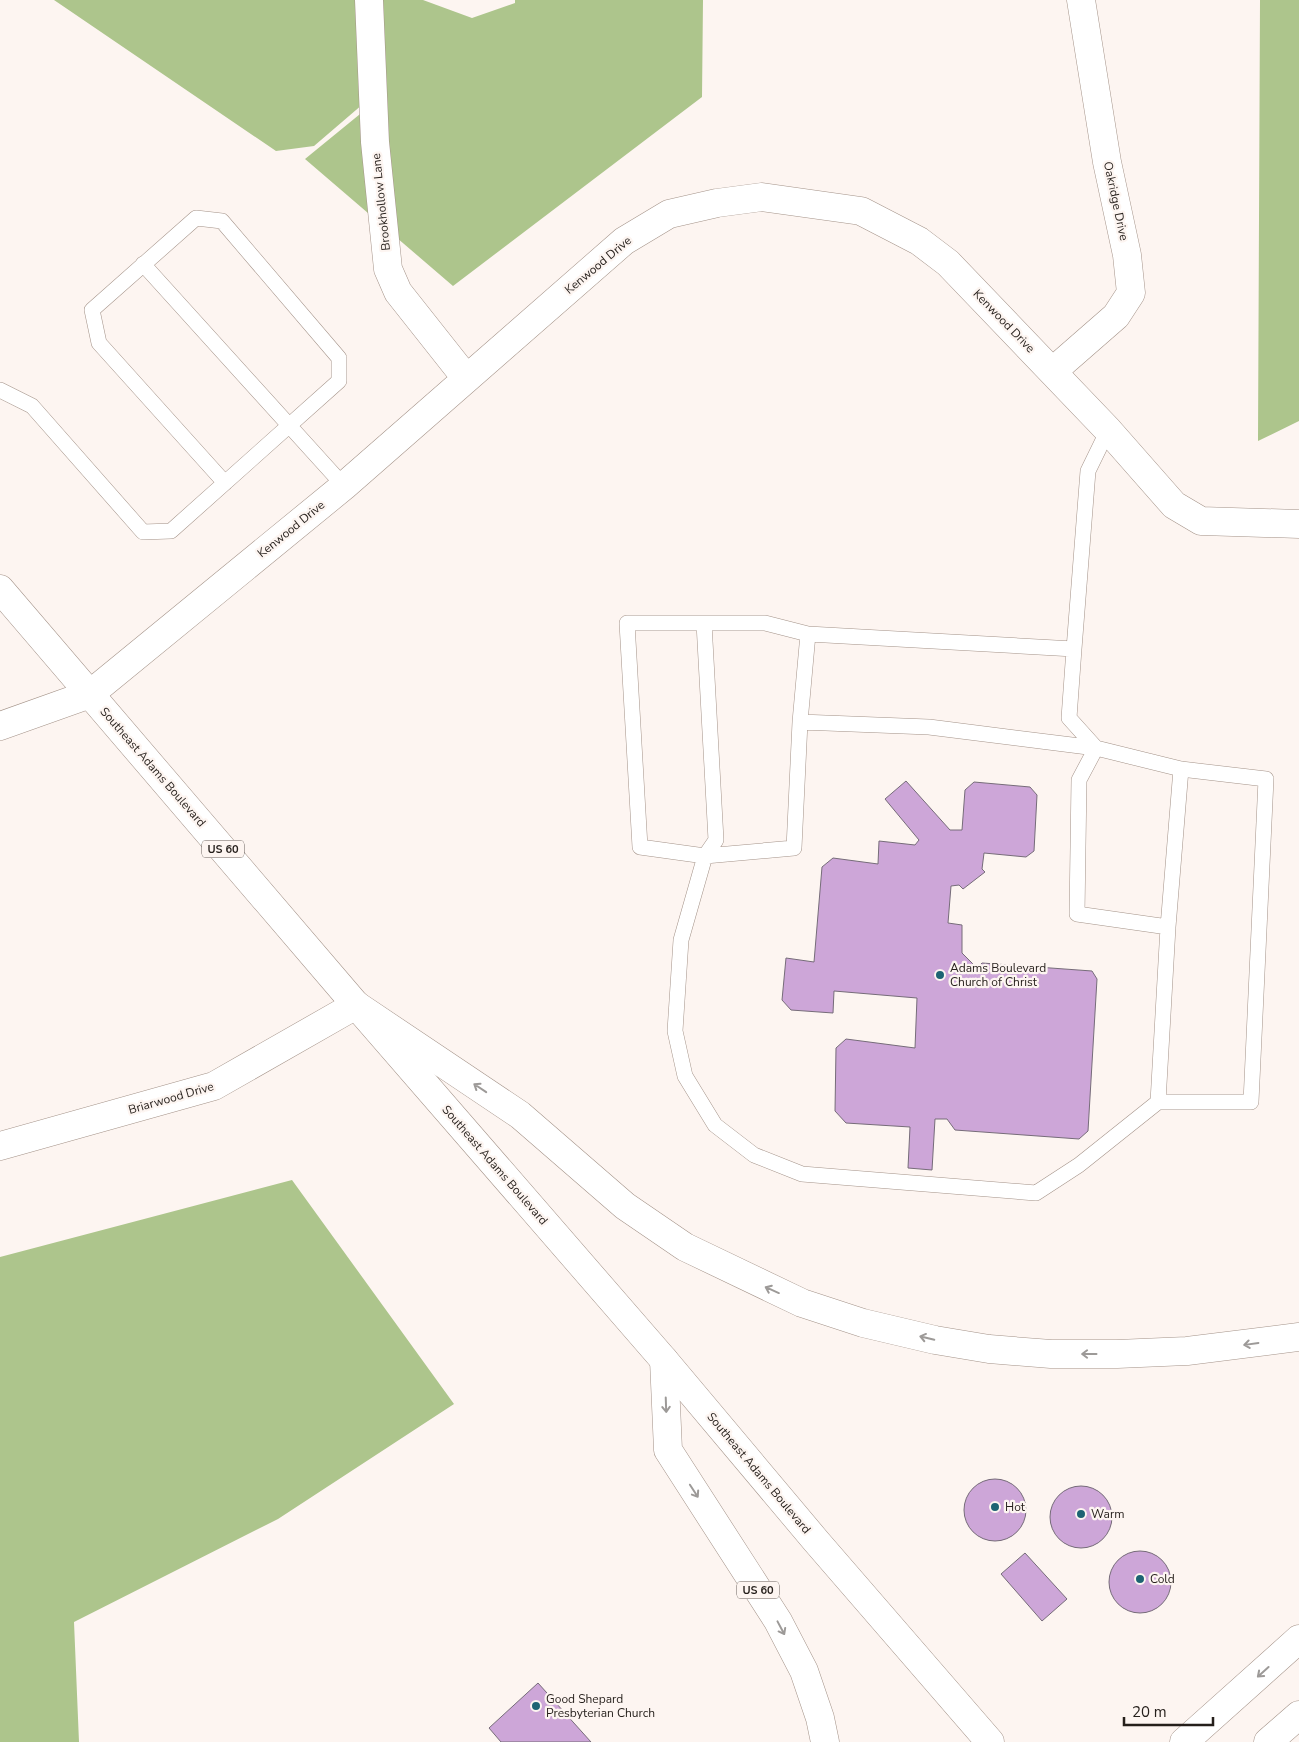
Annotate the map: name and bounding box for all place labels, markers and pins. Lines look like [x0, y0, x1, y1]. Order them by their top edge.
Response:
place label: Adams Boulevard Church of Christ [950, 960, 1046, 990]
marker: Adams Boulevard Church of Christ [934, 969, 946, 981]
place label: Hot [1005, 1499, 1026, 1515]
marker: Hot [989, 1501, 1001, 1513]
place label: Warm [1091, 1506, 1124, 1522]
marker: Warm [1075, 1508, 1087, 1520]
place label: Cold [1150, 1571, 1175, 1587]
marker: Cold [1134, 1573, 1146, 1585]
place label: Good Shepard Presbyterian Church [546, 1691, 655, 1721]
marker: Good Shepard Presbyterian Church [530, 1700, 542, 1712]

